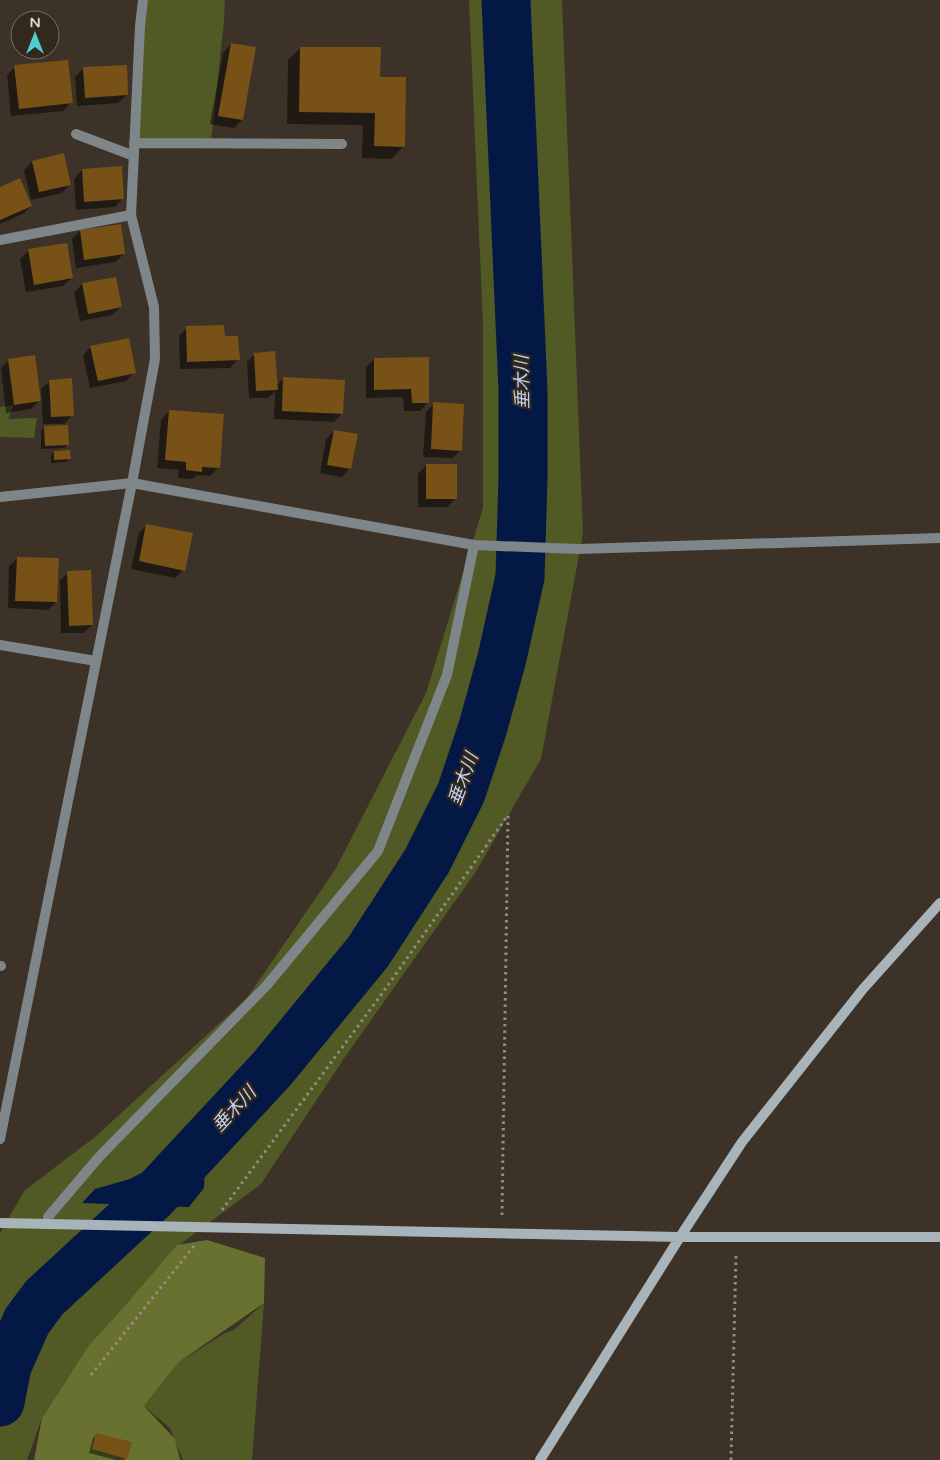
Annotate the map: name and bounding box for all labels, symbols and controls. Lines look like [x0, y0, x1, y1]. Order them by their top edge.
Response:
north arrow [10, 10, 60, 60]
text: N [29, 14, 41, 31]
water label: 垂木川 [510, 353, 533, 409]
water label: 垂木川 [443, 748, 483, 808]
water label: 垂木川 [208, 1080, 262, 1136]

